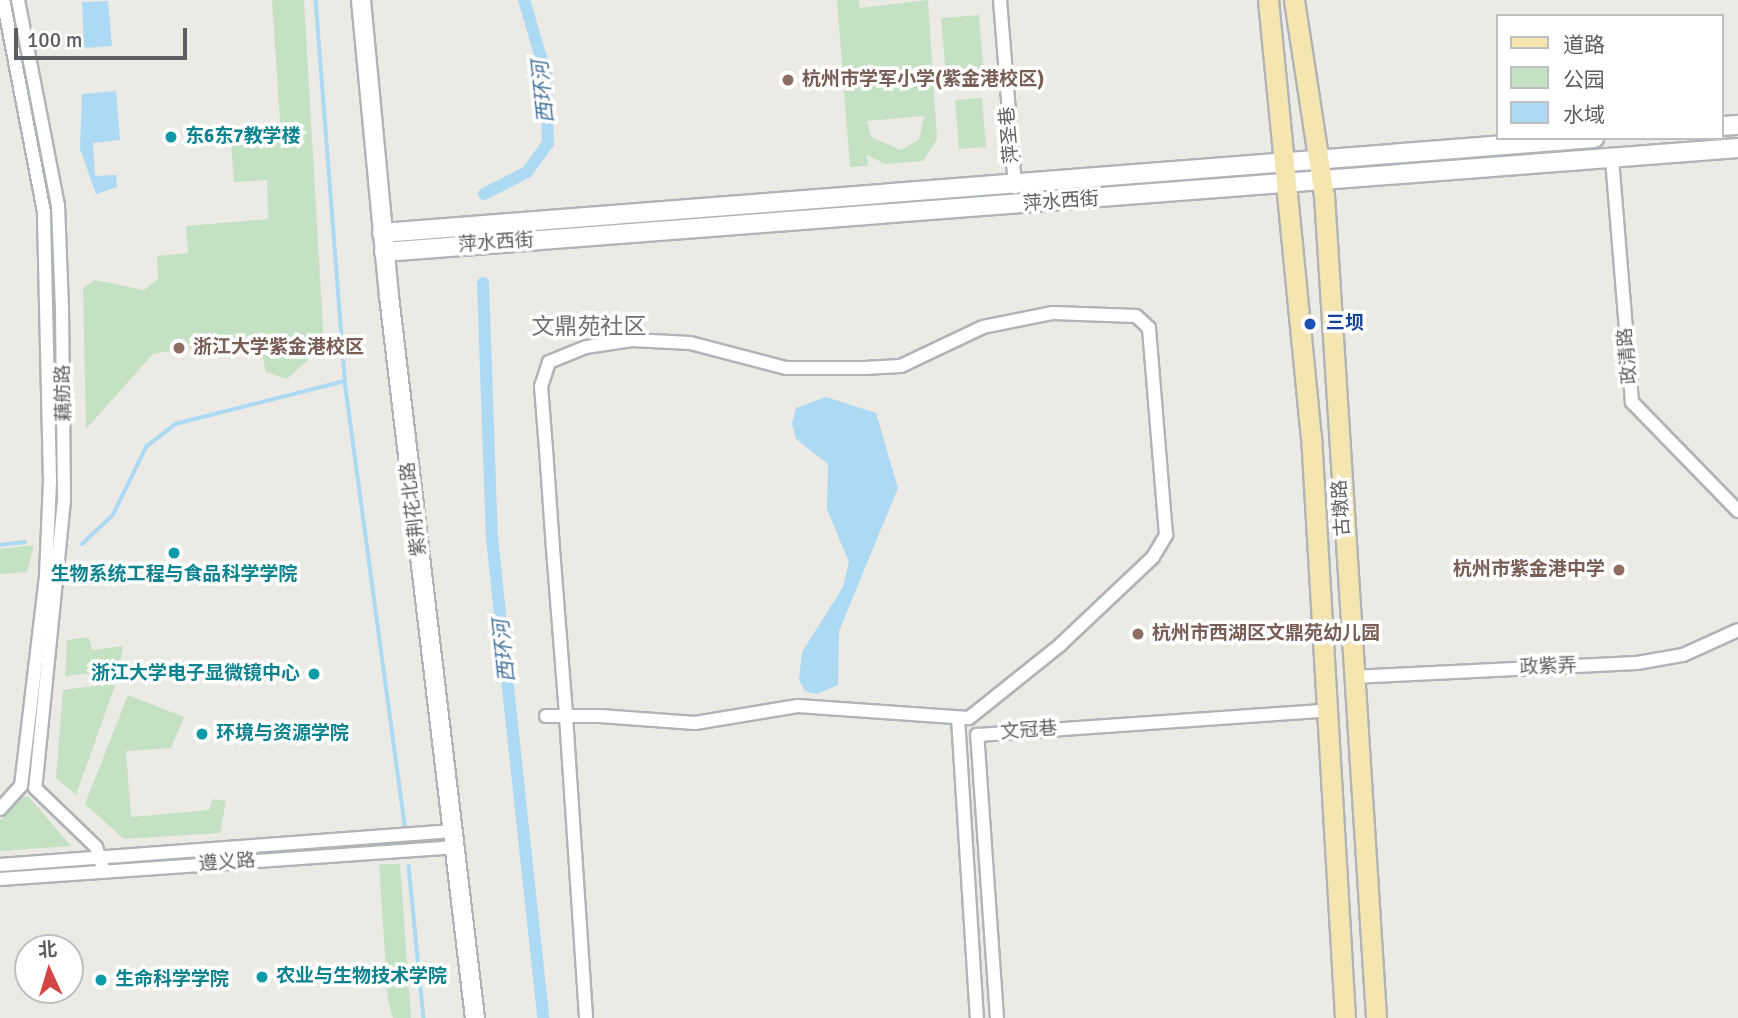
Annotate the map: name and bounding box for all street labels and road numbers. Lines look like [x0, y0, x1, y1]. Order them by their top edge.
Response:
street label: 萍圣巷 [996, 106, 1024, 164]
street label: 萍水西街 [1022, 188, 1100, 216]
street label: 萍水西街 [457, 229, 535, 257]
street label: 政清路 [1614, 327, 1642, 385]
street label: 藕舫路 [52, 364, 76, 422]
street label: 紫荆花北路 [397, 460, 431, 558]
street label: 古墩路 [1329, 479, 1355, 537]
street label: 政紫弄 [1519, 655, 1577, 679]
street label: 文冠巷 [1000, 718, 1058, 744]
street label: 遵义路 [198, 850, 256, 876]

